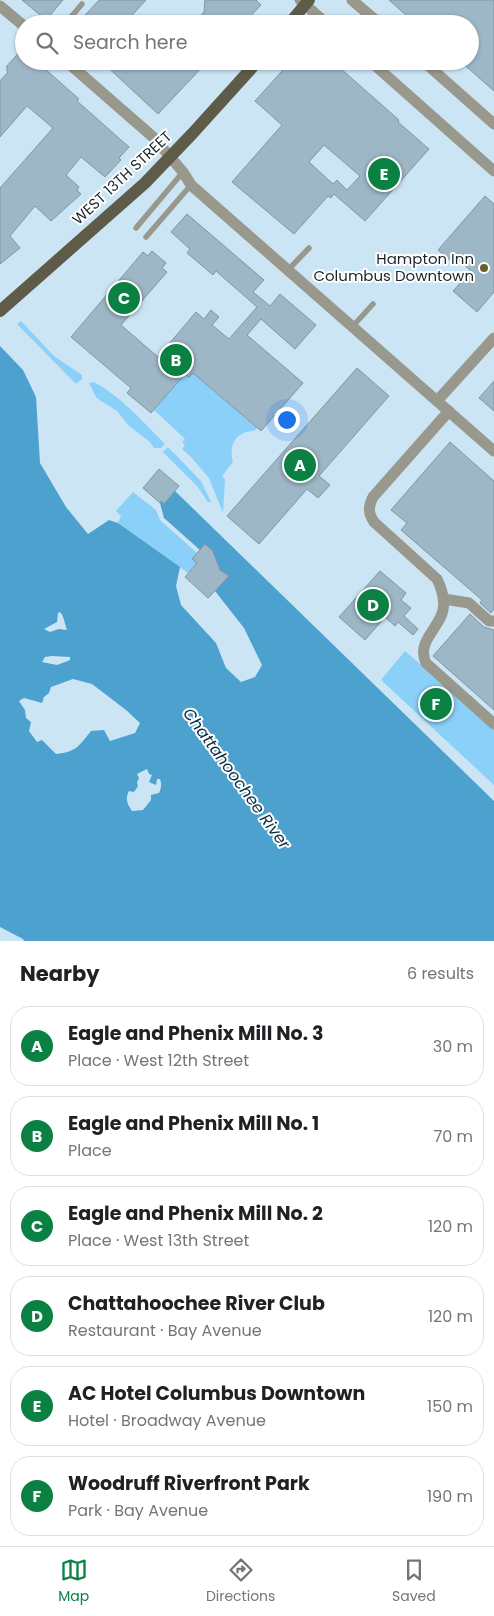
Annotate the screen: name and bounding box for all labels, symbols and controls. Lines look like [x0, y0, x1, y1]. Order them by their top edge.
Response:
search box [15, 15, 479, 70]
icon: search [33, 29, 61, 57]
text: Search here [73, 29, 187, 56]
street label: WEST 13TH STREET [67, 126, 176, 229]
pin: E [368, 155, 400, 193]
place label: Hampton Inn Columbus Downtown [313, 248, 474, 286]
marker: Hampton Inn Columbus Downtown [478, 262, 490, 274]
pin: C [108, 279, 140, 317]
pin: B [160, 341, 192, 379]
your location [274, 407, 300, 433]
pin: A [284, 446, 316, 484]
pin: D [357, 586, 389, 624]
pin: F [420, 685, 452, 723]
water label: Chattahoochee River [177, 703, 296, 855]
text: Nearby [20, 959, 100, 988]
text: 6 results [407, 962, 474, 985]
text: Eagle and Phenix Mill No. 3 [68, 1020, 324, 1047]
text: A [31, 1035, 43, 1058]
text: 30 m [433, 1035, 473, 1058]
text: Place · West 12th Street [68, 1049, 249, 1072]
text: Eagle and Phenix Mill No. 1 [68, 1110, 319, 1137]
text: B [32, 1125, 42, 1148]
text: 70 m [433, 1125, 473, 1148]
text: Place [68, 1139, 112, 1162]
text: Eagle and Phenix Mill No. 2 [68, 1200, 323, 1227]
text: C [31, 1215, 43, 1238]
text: 120 m [428, 1215, 473, 1238]
text: Place · West 13th Street [68, 1229, 249, 1252]
text: Chattahoochee River Club [68, 1290, 325, 1317]
text: D [31, 1305, 43, 1328]
text: 120 m [428, 1305, 473, 1328]
text: Restaurant · Bay Avenue [68, 1319, 262, 1342]
text: AC Hotel Columbus Downtown [68, 1380, 365, 1407]
text: E [33, 1395, 41, 1418]
text: 150 m [427, 1395, 473, 1418]
text: Hotel · Broadway Avenue [68, 1409, 266, 1432]
text: Woodruff Riverfront Park [68, 1470, 310, 1497]
text: F [33, 1485, 41, 1508]
text: 190 m [427, 1485, 473, 1508]
text: Park · Bay Avenue [68, 1499, 208, 1522]
tab: Map [58, 1556, 89, 1607]
tab: Directions [206, 1556, 275, 1607]
tab: Saved [392, 1556, 436, 1607]

